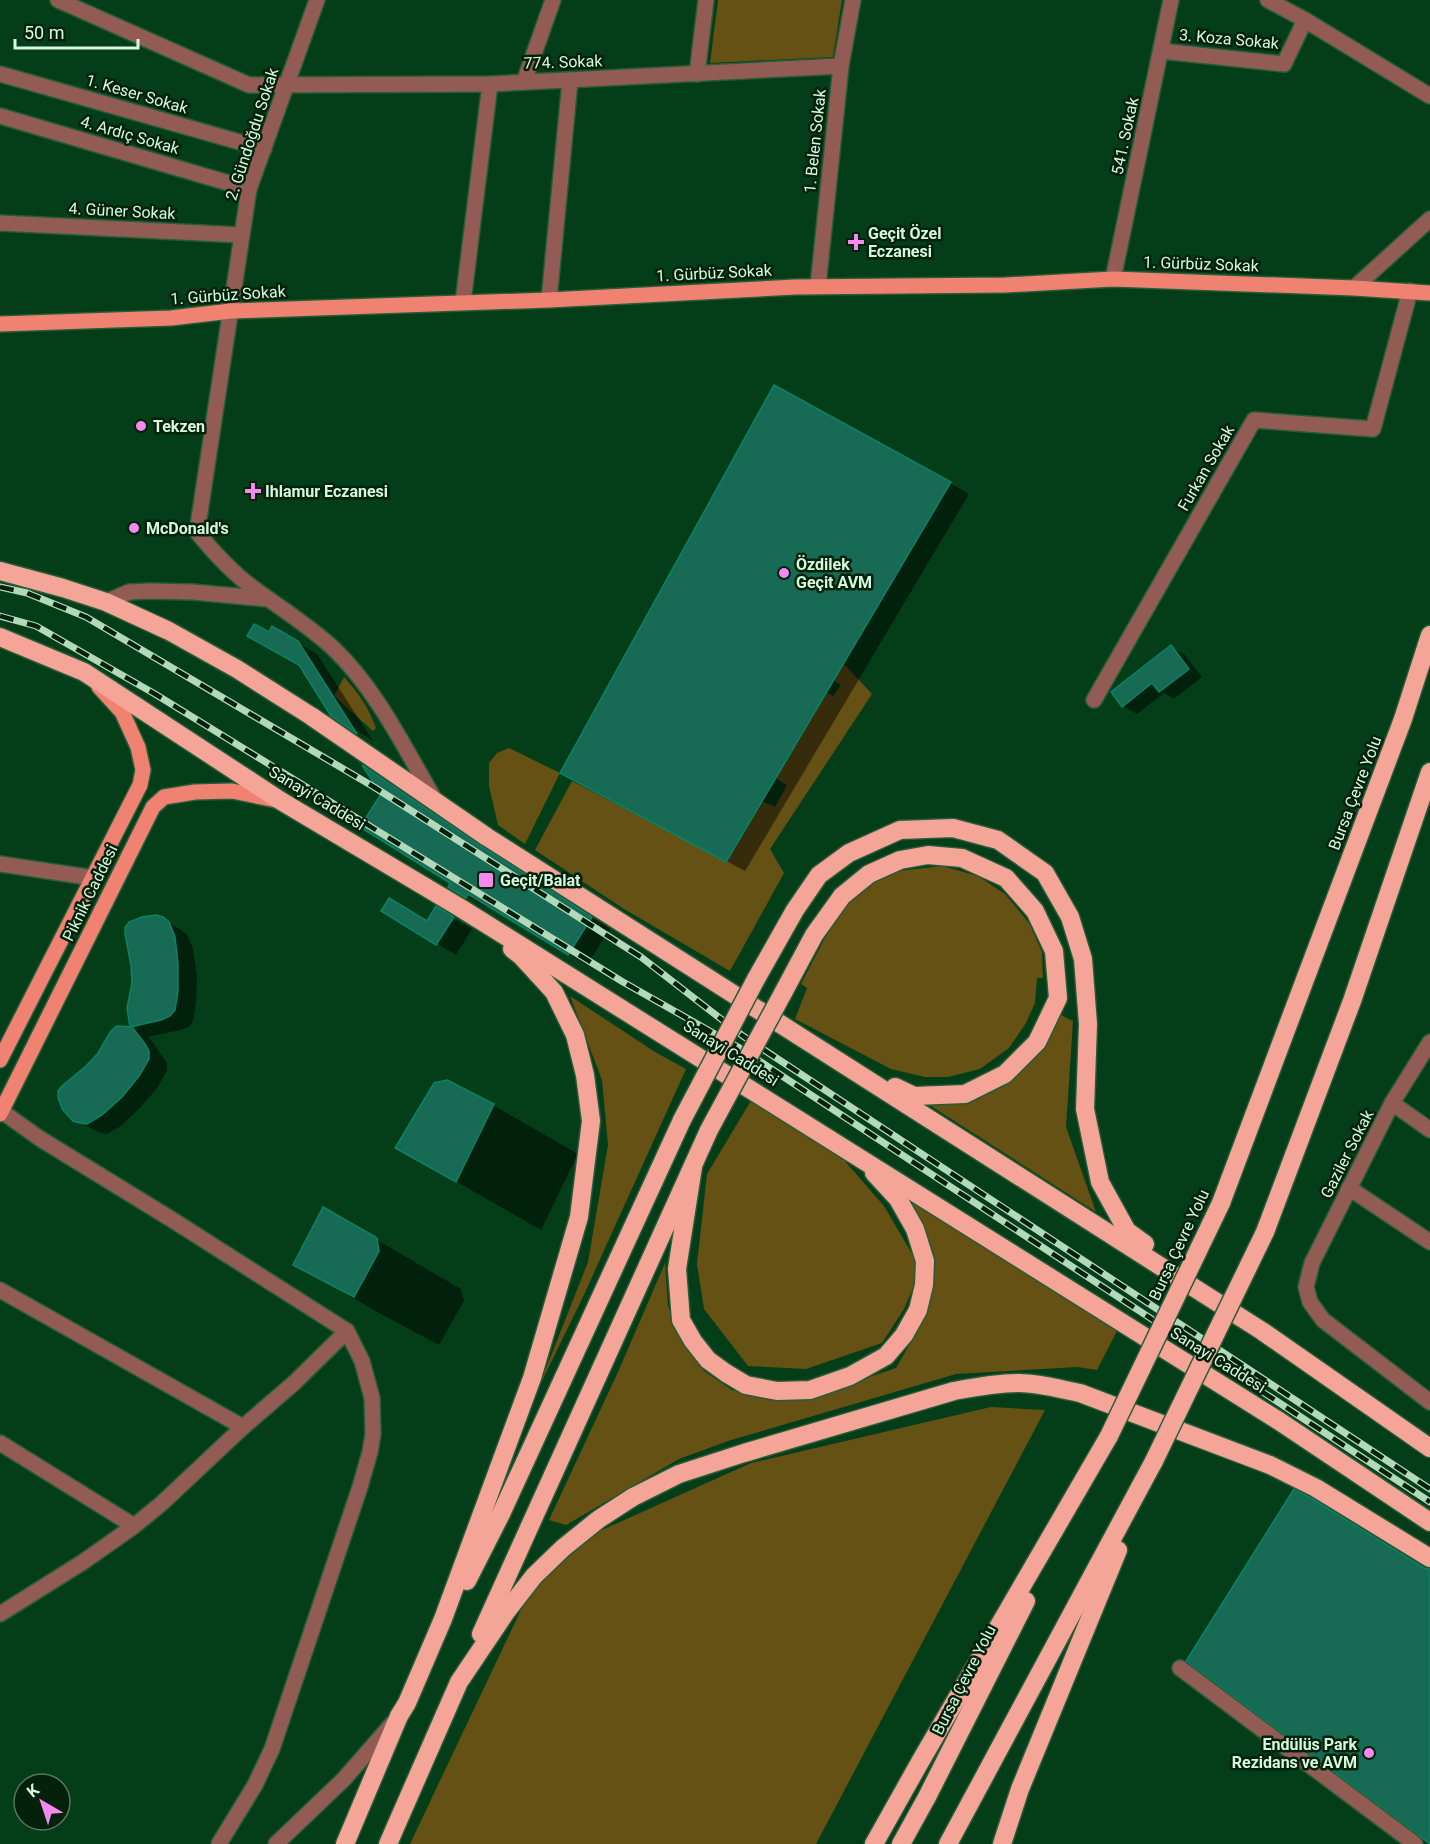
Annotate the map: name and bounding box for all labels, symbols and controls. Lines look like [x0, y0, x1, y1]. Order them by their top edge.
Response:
scale bar [15, 12, 138, 50]
text: 50 m [24, 22, 64, 43]
street label: 3. Koza Sokak [1178, 25, 1281, 53]
street label: 774. Sokak [523, 51, 604, 73]
street label: 2. Gündoğdu Sokak [222, 64, 283, 203]
street label: 1. Keser Sokak [84, 70, 191, 118]
street label: 1. Belen Sokak [800, 87, 830, 194]
street label: 541. Sokak [1108, 95, 1143, 176]
street label: 4. Ardıç Sokak [78, 112, 182, 158]
street label: 4. Güner Sokak [68, 199, 177, 223]
place label: Geçit Özel Eczanesi [868, 224, 941, 261]
marker: Geçit Özel Eczanesi [849, 235, 863, 249]
street label: 1. Gürbüz Sokak [1143, 252, 1260, 276]
street label: 1. Gürbüz Sokak [656, 260, 773, 286]
street label: 1. Gürbüz Sokak [170, 281, 287, 309]
place label: Tekzen [153, 417, 205, 436]
marker: Tekzen [134, 419, 148, 433]
street label: Furkan Sokak [1174, 421, 1239, 514]
place label: Ihlamur Eczanesi [265, 482, 388, 501]
marker: Ihlamur Eczanesi [246, 484, 260, 498]
place label: McDonald's [146, 519, 229, 538]
marker: McDonald's [127, 521, 141, 535]
place label: Özdilek Geçit AVM [796, 555, 872, 592]
marker: Özdilek Geçit AVM [777, 566, 791, 580]
street label: Bursa Çevre Yolu [1325, 733, 1385, 853]
street label: Sanayi Caddesi [265, 762, 369, 834]
street label: Piknik Caddesi [59, 842, 121, 944]
marker: Geçit/Balat [477, 871, 495, 889]
place label: Geçit/Balat [500, 871, 581, 890]
street label: Sanayi Caddesi [680, 1016, 782, 1090]
street label: Gaziler Sokak [1317, 1106, 1378, 1201]
street label: Bursa Çevre Yolu [1145, 1186, 1213, 1304]
street label: Sanayi Caddesi [1167, 1323, 1269, 1397]
street label: Bursa Çevre Yolu [928, 1622, 1000, 1738]
place label: Endülüs Park Rezidans ve AVM [1232, 1735, 1357, 1772]
marker: Endülüs Park Rezidans ve AVM [1362, 1746, 1376, 1760]
north arrow [12, 1772, 72, 1832]
text: K [23, 1780, 43, 1801]

